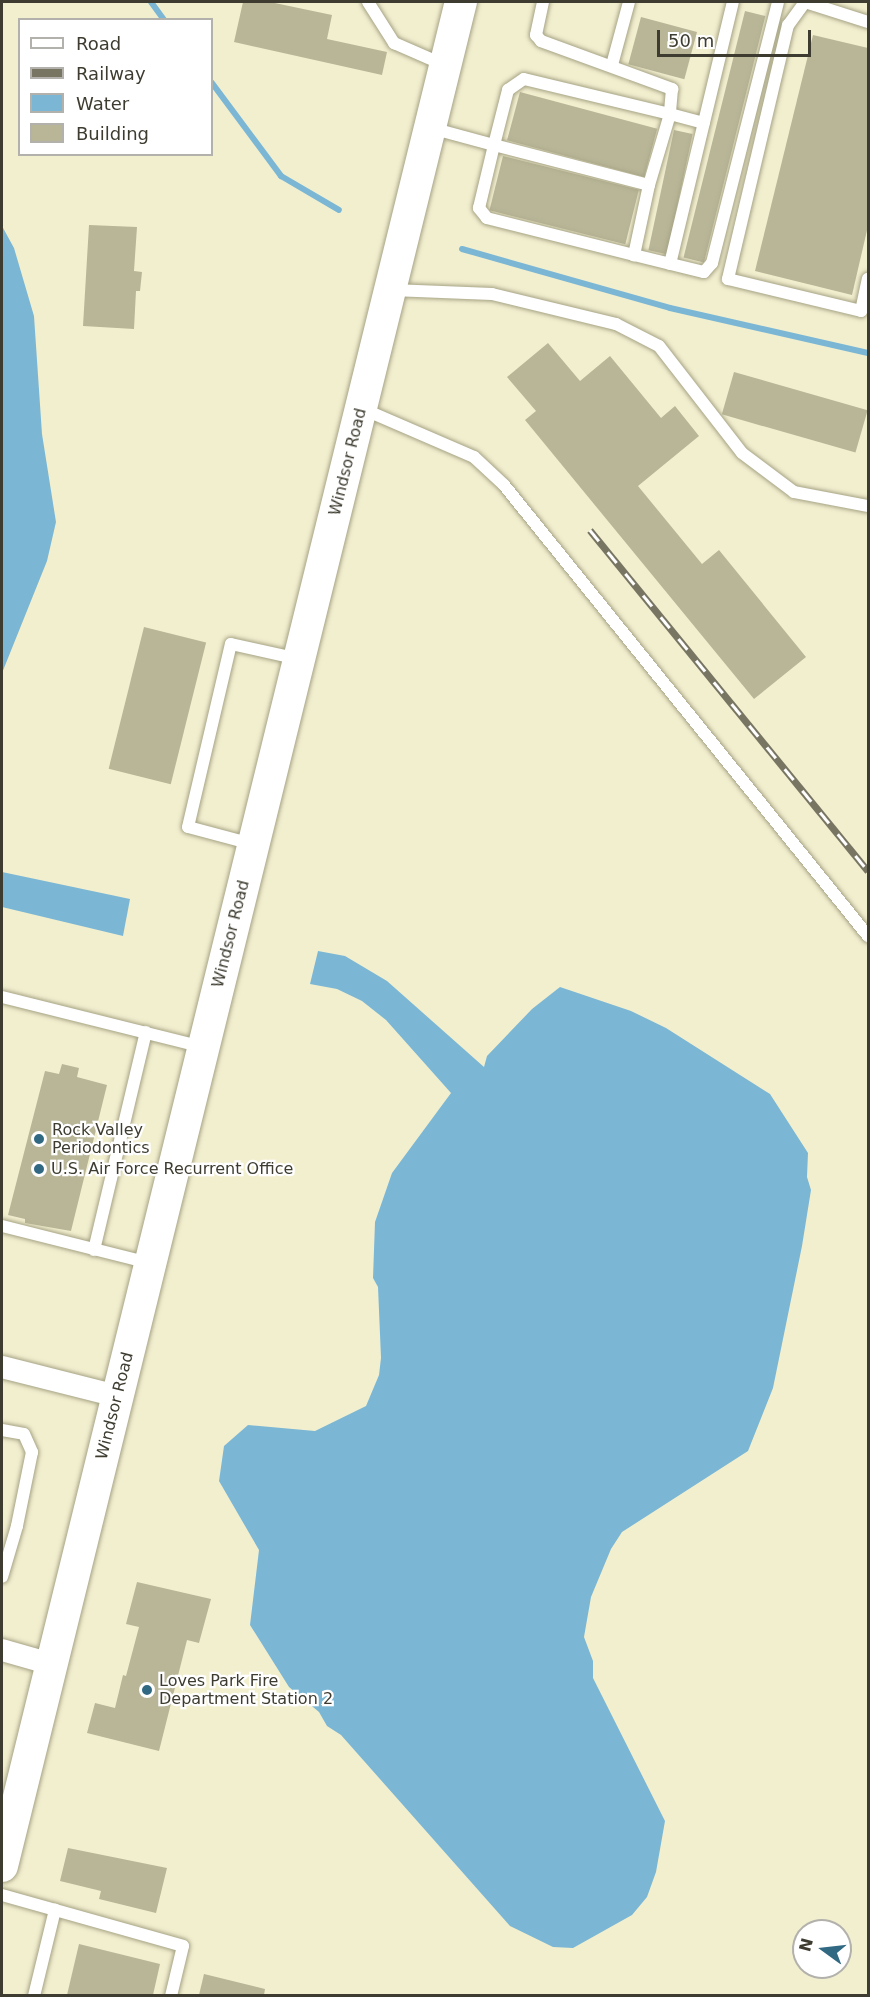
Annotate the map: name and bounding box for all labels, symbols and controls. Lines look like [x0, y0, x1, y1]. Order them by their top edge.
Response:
legend [18, 18, 213, 156]
scale bar [660, 18, 814, 56]
text: 50 m [668, 30, 714, 51]
text: Road [76, 33, 121, 54]
text: Railway [76, 63, 146, 84]
text: Water [76, 93, 129, 114]
text: Building [76, 123, 149, 144]
street label: Windsor Road [325, 406, 371, 518]
street label: Windsor Road [208, 878, 254, 990]
place label: Rock Valley Periodontics [52, 1120, 150, 1158]
marker: Rock Valley Periodontics [30, 1130, 48, 1148]
place label: U.S. Air Force Recurrent Office [51, 1159, 293, 1179]
marker: U.S. Air Force Recurrent Office [32, 1162, 46, 1176]
street label: Windsor Road [92, 1350, 138, 1462]
place label: Loves Park Fire Department Station 2 [159, 1671, 333, 1709]
marker: Loves Park Fire Department Station 2 [140, 1683, 154, 1697]
north arrow [792, 1919, 852, 1979]
text: N [795, 1936, 817, 1954]

